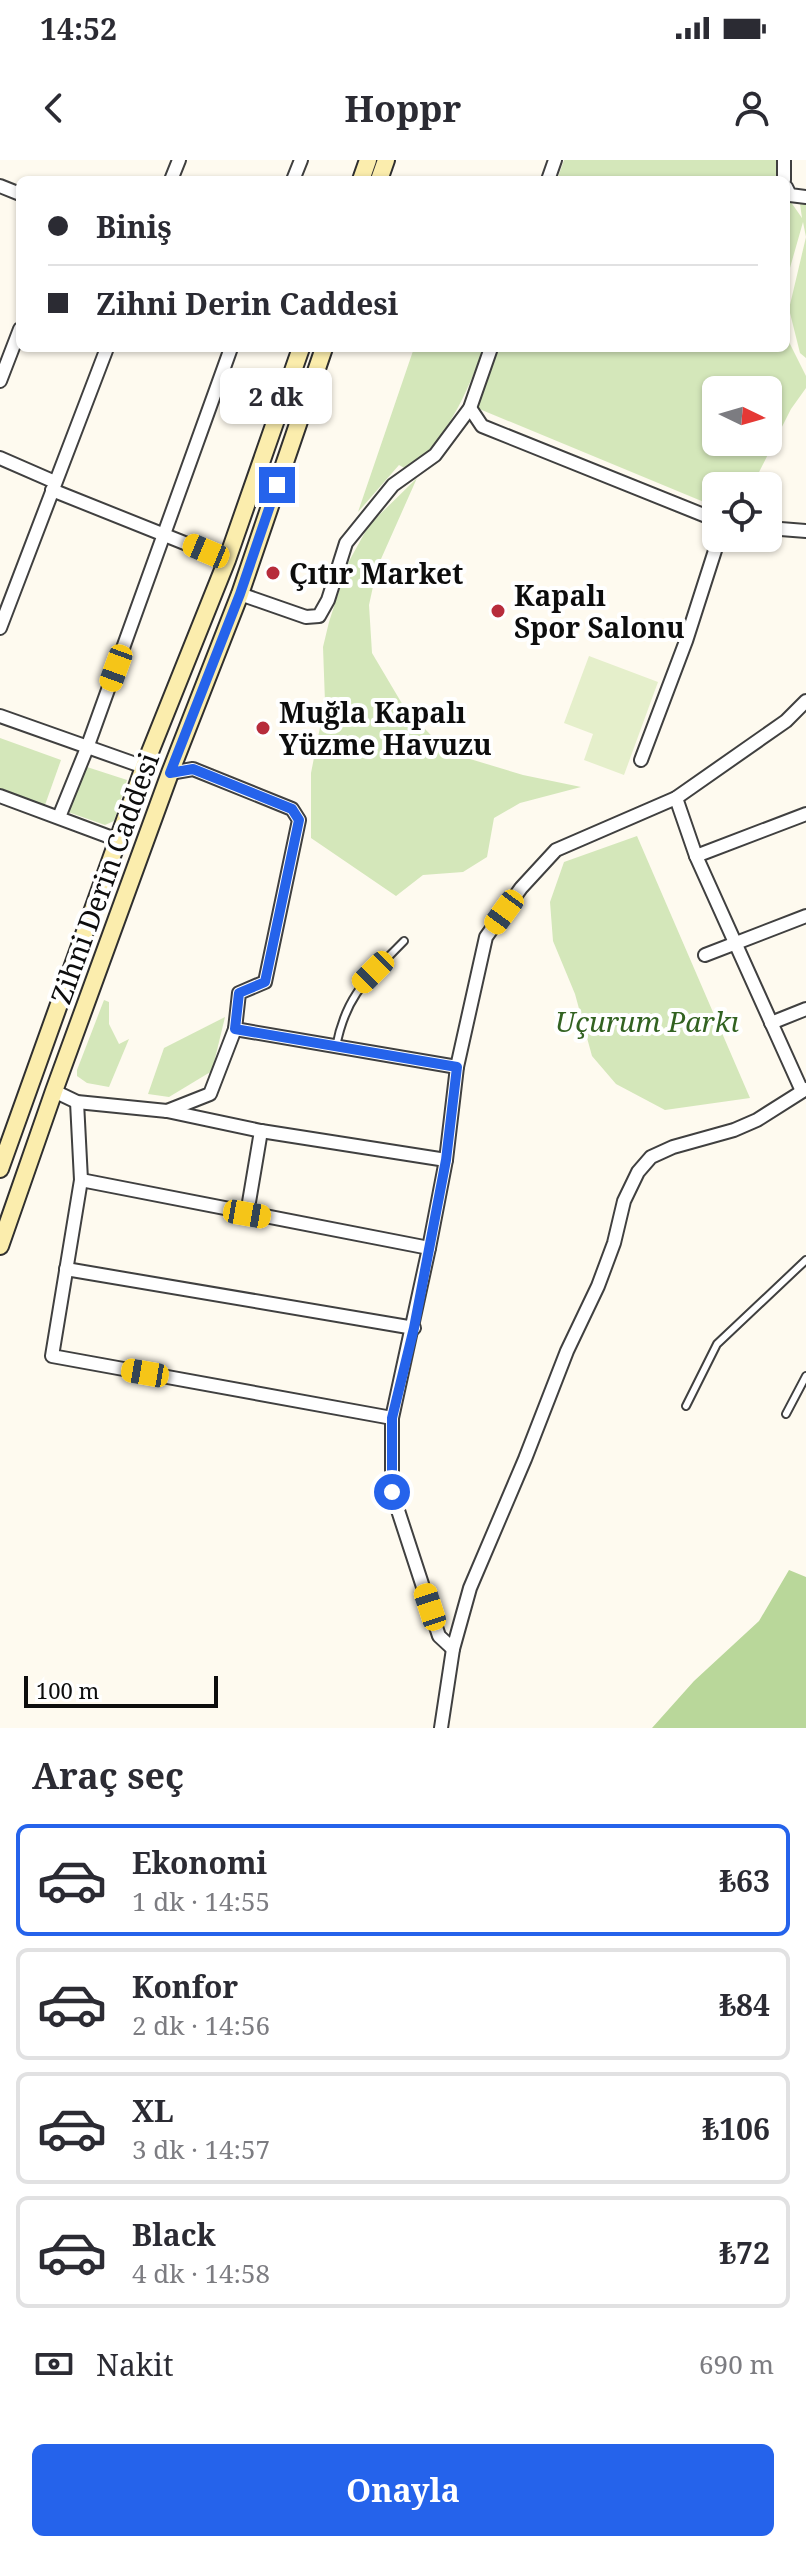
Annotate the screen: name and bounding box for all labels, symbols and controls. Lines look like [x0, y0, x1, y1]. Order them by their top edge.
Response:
text: 14:52 [40, 8, 117, 49]
text: Hoppr [345, 84, 461, 133]
icon: back [32, 86, 76, 130]
icon: person [730, 86, 774, 130]
text: Biniş [96, 206, 172, 247]
text: Zihni Derin Caddesi [96, 283, 398, 324]
callout: 2 dk [221, 369, 333, 425]
north arrow [702, 376, 782, 456]
map controls [702, 376, 782, 552]
text: 2 dk [249, 378, 303, 414]
route end [259, 467, 295, 503]
button: locate [702, 472, 782, 552]
car [179, 531, 233, 571]
place label: Çıtır Market [289, 554, 463, 592]
marker: Çıtır Market [264, 564, 282, 582]
place label: Kapalı Spor Salonu [514, 576, 685, 646]
marker: Kapalı Spor Salonu [489, 602, 507, 620]
car [97, 641, 135, 695]
place label: Muğla Kapalı Yüzme Havuzu [279, 693, 492, 763]
marker: Muğla Kapalı Yüzme Havuzu [254, 719, 272, 737]
street label: Zihni Derin Caddesi [41, 747, 167, 1009]
car [480, 886, 528, 938]
car [348, 947, 398, 997]
park label: Uçurum Parkı [555, 1002, 740, 1040]
car [221, 1198, 273, 1230]
car [119, 1357, 171, 1389]
route start [374, 1474, 410, 1510]
car [411, 1580, 449, 1634]
scale bar [24, 1672, 218, 1708]
text: 100 m [36, 1675, 99, 1705]
text: Araç seç [32, 1751, 184, 1800]
text: Ekonomi [132, 1842, 267, 1883]
icon: car [36, 1844, 108, 1916]
text: ₺63 [719, 1860, 770, 1901]
text: 1 dk · 14:55 [132, 1883, 270, 1919]
text: Konfor [132, 1966, 238, 2007]
icon: car [36, 1968, 108, 2040]
text: ₺84 [719, 1984, 770, 2025]
text: 2 dk · 14:56 [132, 2007, 270, 2043]
text: XL [132, 2090, 174, 2131]
icon: car [36, 2092, 108, 2164]
text: ₺106 [702, 2108, 770, 2149]
text: 3 dk · 14:57 [132, 2131, 270, 2167]
text: Black [132, 2214, 216, 2255]
icon: car [36, 2216, 108, 2288]
text: ₺72 [719, 2232, 770, 2273]
text: 4 dk · 14:58 [132, 2255, 270, 2291]
icon: cash [32, 2342, 76, 2386]
text: Nakit [96, 2344, 174, 2385]
text: 690 m [699, 2346, 774, 2382]
button: Onayla [32, 2444, 774, 2536]

